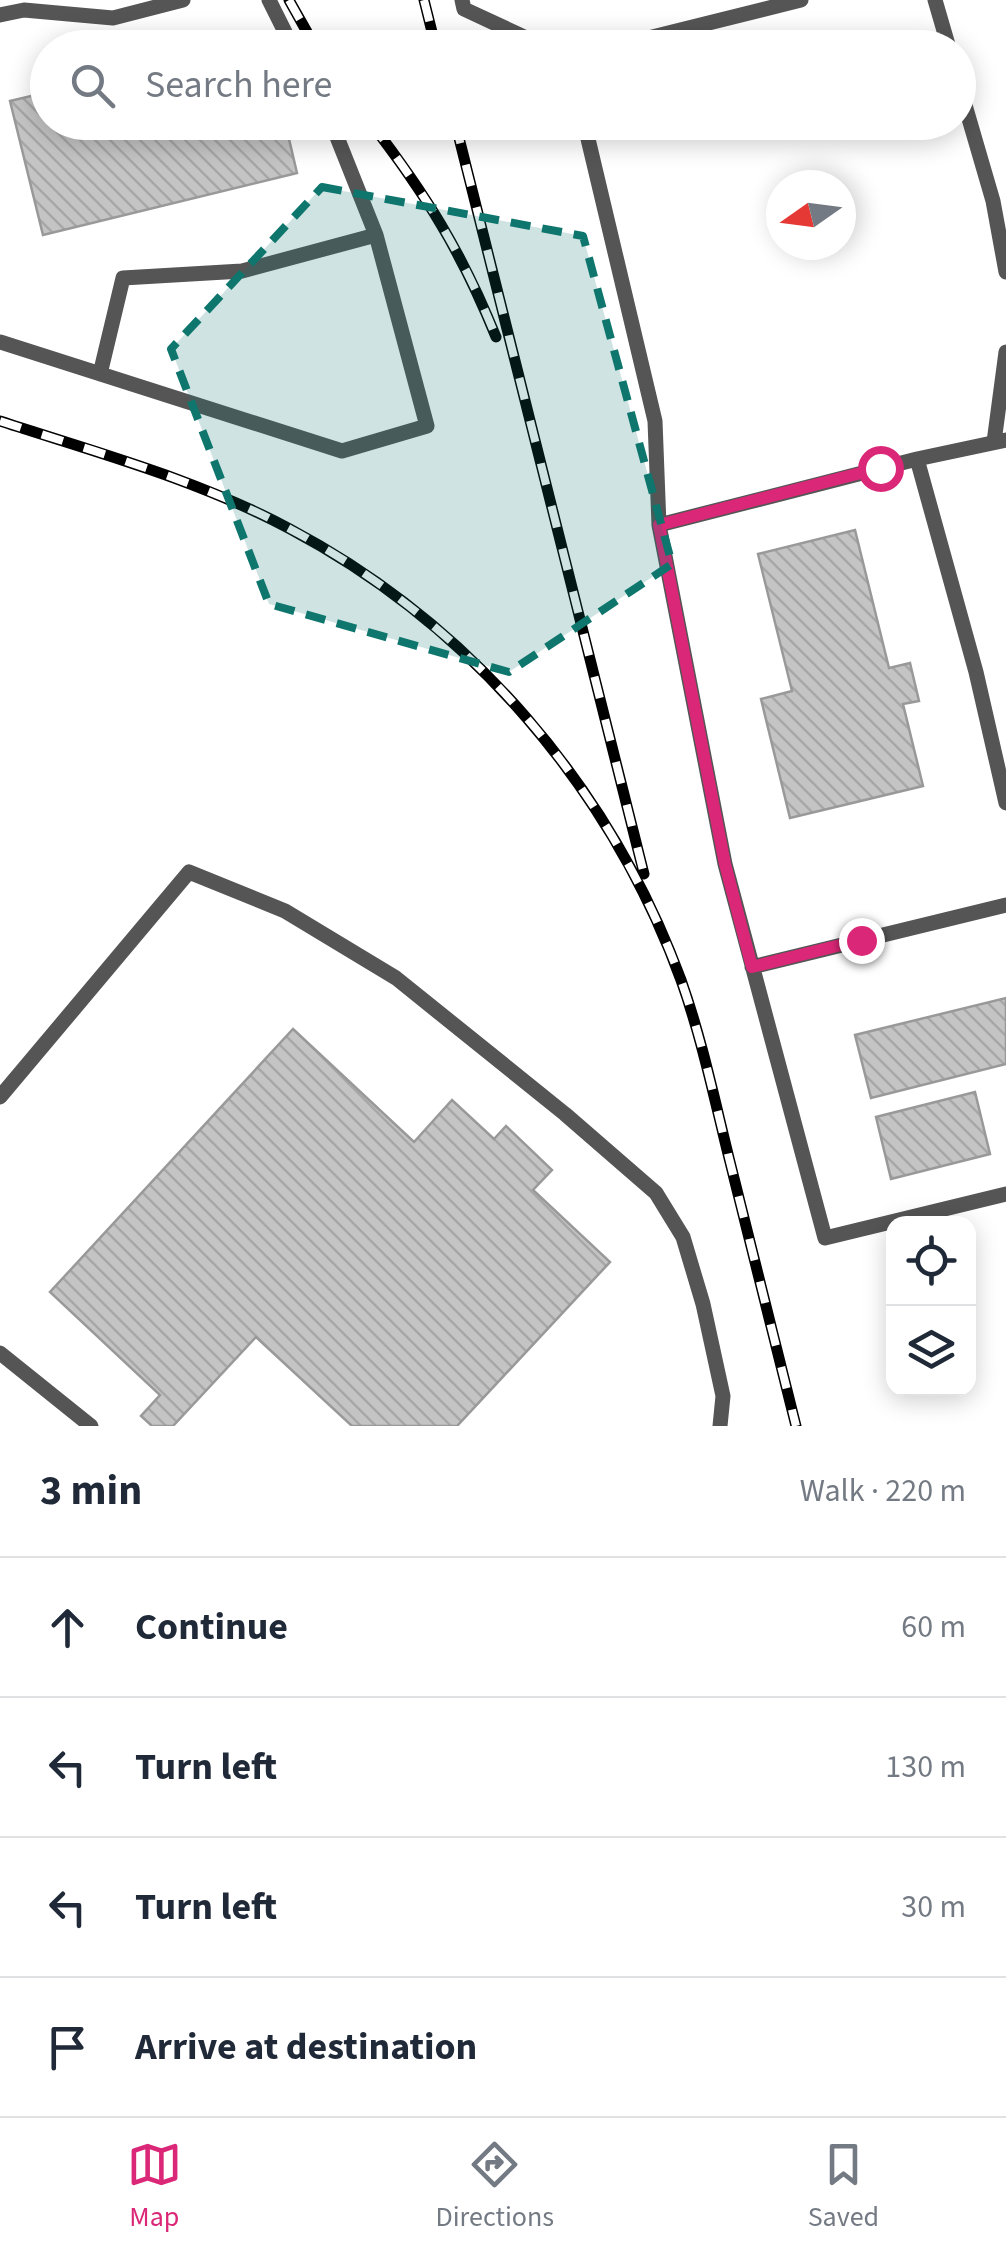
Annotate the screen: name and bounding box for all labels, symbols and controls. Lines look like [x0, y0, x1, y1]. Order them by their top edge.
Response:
search box [30, 30, 976, 140]
icon: search [65, 58, 120, 113]
text: Search here [145, 58, 332, 112]
north arrow [766, 170, 856, 260]
route start [858, 446, 904, 492]
route end [839, 918, 885, 964]
map controls [886, 1216, 976, 1396]
button: locate [886, 1216, 976, 1306]
button: layers [886, 1306, 976, 1396]
text: 3 min [40, 1461, 142, 1521]
text: Walk · 220 m [800, 1468, 966, 1514]
icon: ahead [40, 1600, 95, 1655]
text: Continue [135, 1600, 288, 1654]
text: 60 m [901, 1604, 966, 1650]
icon: left [40, 1740, 95, 1795]
text: Turn left [135, 1740, 277, 1794]
text: 130 m [885, 1744, 966, 1790]
icon: left [40, 1880, 95, 1935]
text: Turn left [135, 1880, 277, 1934]
text: 30 m [901, 1884, 966, 1930]
icon: arrive [40, 2020, 95, 2075]
text: Arrive at destination [135, 2020, 477, 2074]
tab: Map [127, 2137, 182, 2237]
tab: Directions [436, 2137, 554, 2237]
tab: Saved [808, 2137, 879, 2237]

